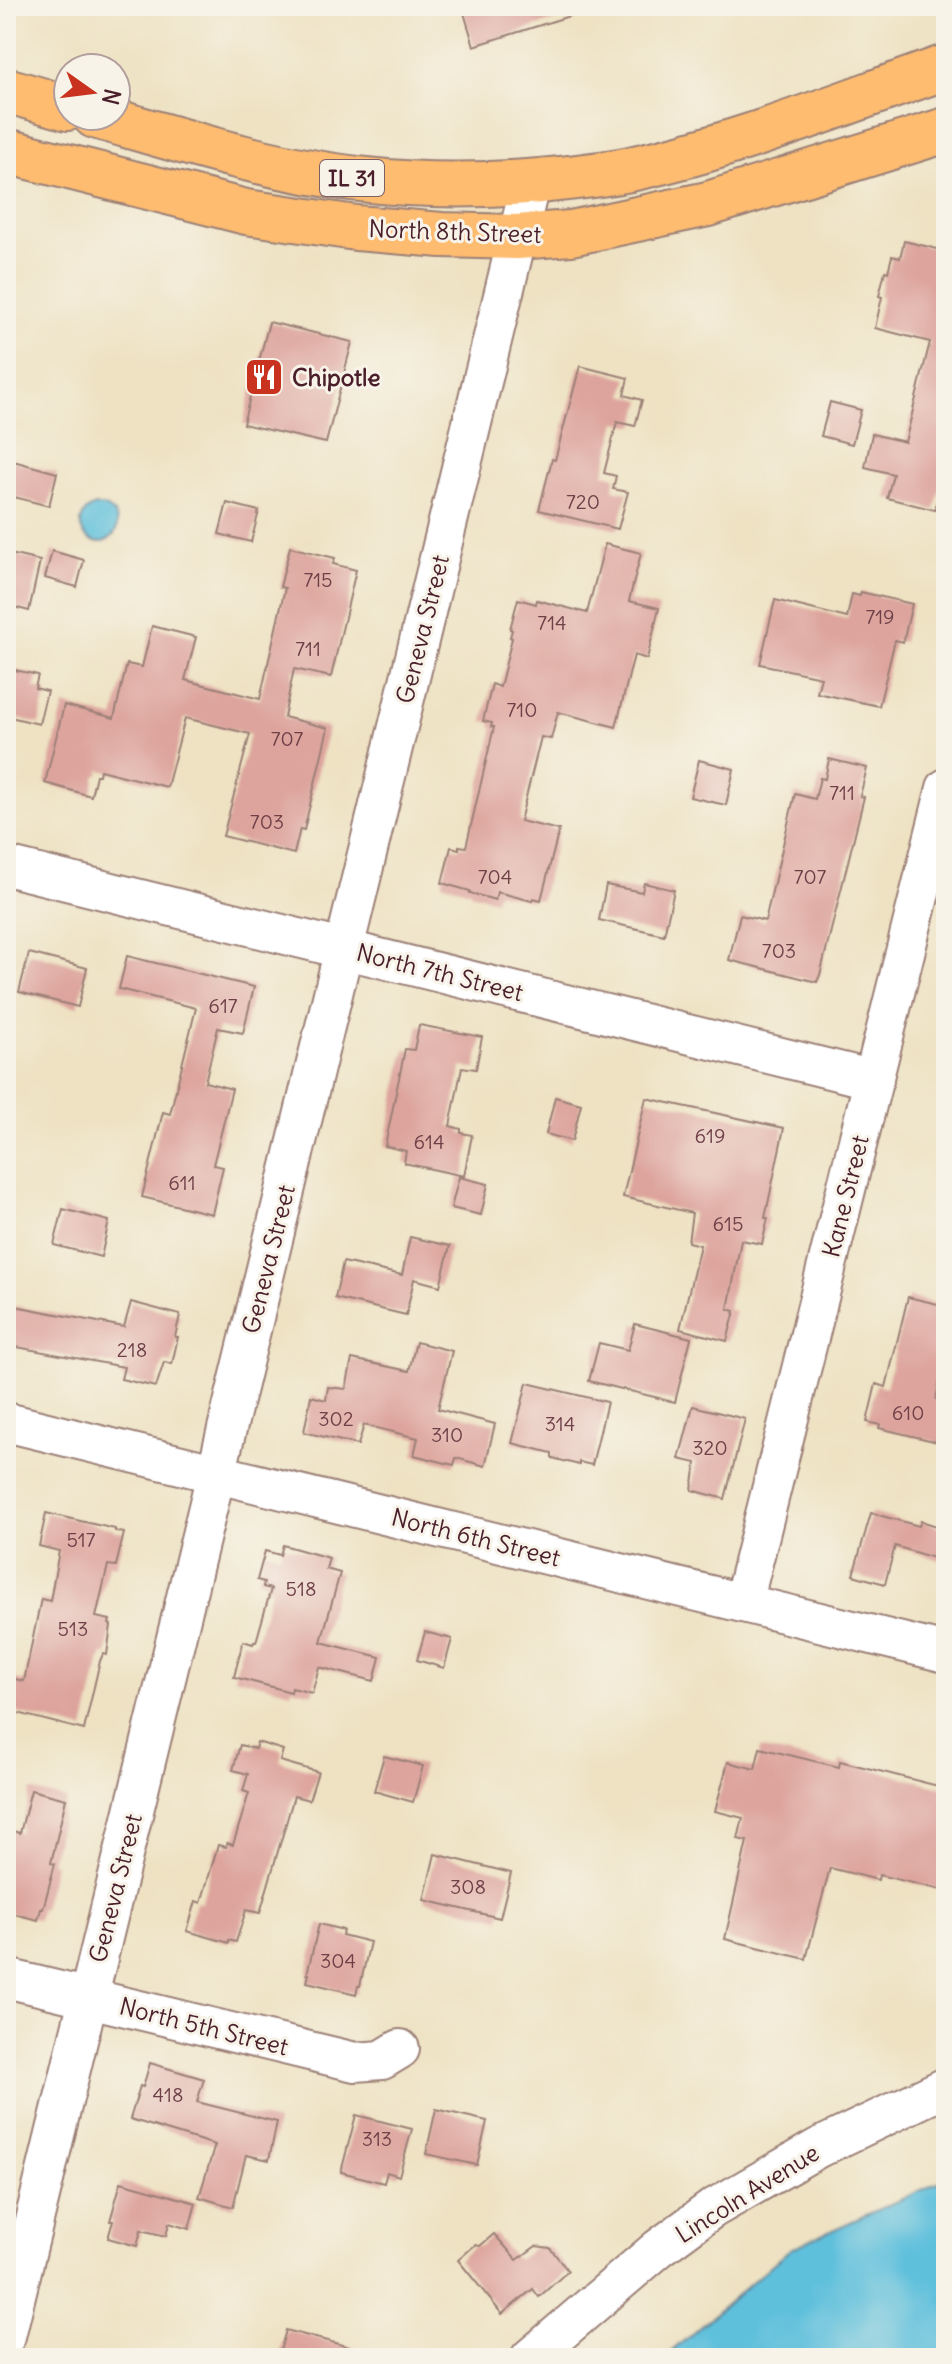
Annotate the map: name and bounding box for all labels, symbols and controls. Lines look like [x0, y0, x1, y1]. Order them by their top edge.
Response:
north arrow [52, 52, 132, 132]
text: N [96, 86, 127, 108]
road number: IL 31 [320, 160, 384, 196]
street label: North 8th Street [368, 213, 542, 249]
restaurant icon: Chipotle [243, 356, 285, 398]
place label: Chipotle [292, 362, 380, 392]
house number: 720 [566, 489, 600, 514]
street label: Geneva Street [389, 552, 455, 706]
house number: 715 [303, 567, 333, 592]
house number: 719 [865, 604, 895, 629]
house number: 714 [537, 610, 567, 635]
house number: 711 [295, 636, 321, 661]
house number: 710 [507, 697, 537, 722]
house number: 707 [271, 726, 303, 751]
house number: 711 [829, 780, 855, 805]
house number: 703 [250, 809, 284, 834]
house number: 704 [478, 864, 512, 889]
house number: 707 [794, 864, 826, 889]
street label: North 7th Street [354, 937, 526, 1007]
house number: 703 [762, 938, 796, 963]
house number: 617 [208, 993, 238, 1018]
house number: 619 [695, 1123, 725, 1148]
house number: 614 [413, 1129, 445, 1154]
street label: Kane Street [815, 1132, 875, 1260]
house number: 611 [168, 1170, 196, 1195]
street label: Geneva Street [235, 1182, 301, 1336]
house number: 615 [713, 1211, 743, 1236]
house number: 218 [117, 1337, 147, 1362]
house number: 610 [892, 1400, 924, 1425]
house number: 302 [318, 1406, 354, 1431]
house number: 314 [545, 1411, 575, 1436]
house number: 310 [431, 1422, 463, 1447]
house number: 320 [692, 1435, 728, 1460]
street label: North 6th Street [389, 1502, 563, 1572]
house number: 517 [66, 1527, 96, 1552]
house number: 518 [286, 1576, 316, 1601]
house number: 513 [58, 1616, 88, 1641]
street label: Geneva Street [82, 1811, 148, 1965]
house number: 308 [450, 1874, 486, 1899]
house number: 304 [320, 1948, 356, 1973]
street label: North 5th Street [117, 1991, 291, 2061]
house number: 418 [153, 2082, 183, 2107]
house number: 313 [362, 2126, 392, 2151]
street label: Lincoln Avenue [670, 2137, 824, 2249]

